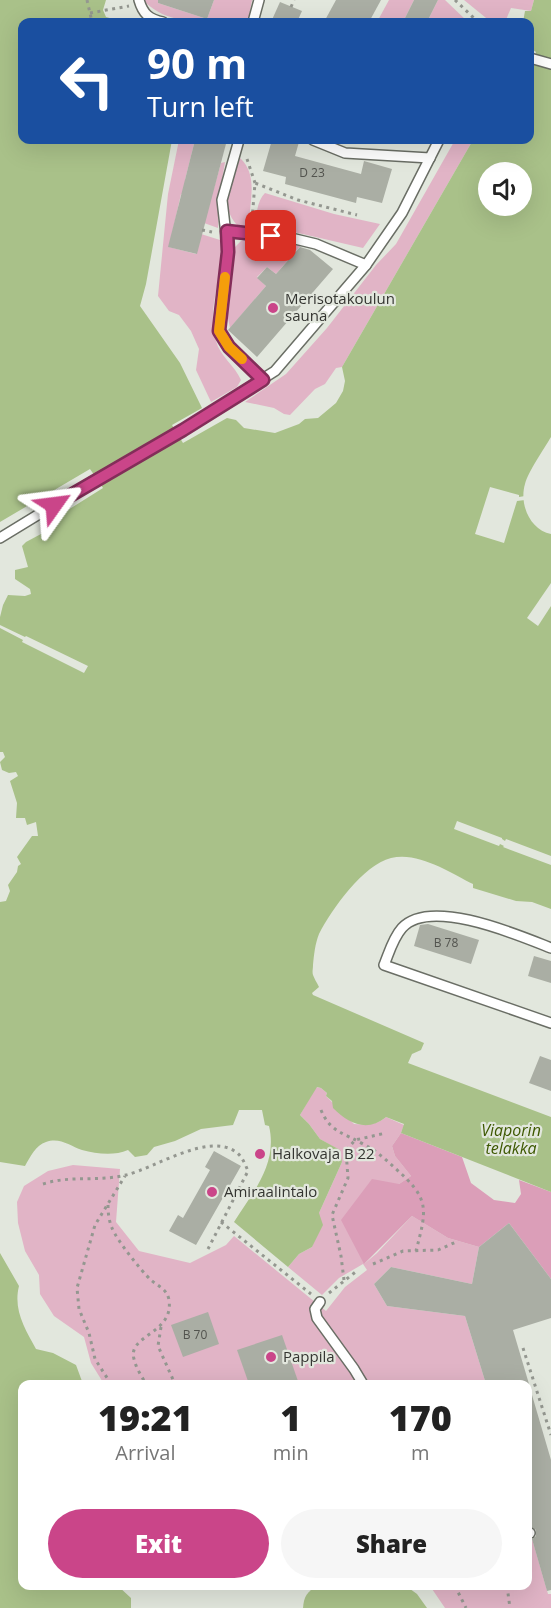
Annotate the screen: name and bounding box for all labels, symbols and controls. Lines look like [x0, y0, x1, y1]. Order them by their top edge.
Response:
text: 90 m [147, 34, 247, 91]
icon: left [48, 42, 126, 120]
text: Turn left [147, 88, 254, 125]
map controls [478, 162, 532, 216]
button: sound [478, 162, 532, 216]
house number: D 23 [299, 164, 325, 181]
pin [245, 210, 296, 261]
icon: arrive [254, 219, 287, 252]
place label: Merisotakoulun sauna [285, 288, 395, 325]
marker: Merisotakoulun sauna [266, 301, 280, 315]
position arrow [22, 473, 86, 537]
house number: B 78 [434, 934, 458, 951]
water label: Viaporin telakka [481, 1119, 541, 1159]
place label: Halkovaja B 22 [272, 1143, 375, 1163]
marker: Halkovaja B 22 [253, 1147, 267, 1161]
place label: Amiraalintalo [224, 1181, 317, 1201]
marker: Amiraalintalo [205, 1185, 219, 1199]
house number: B 70 [183, 1326, 207, 1343]
place label: Pappila [283, 1346, 335, 1366]
marker: Pappila [264, 1350, 278, 1364]
text: 19:21 [98, 1393, 193, 1442]
text: 1 [280, 1393, 301, 1442]
text: 170 [389, 1393, 452, 1442]
text: Arrival [115, 1439, 176, 1466]
text: min [273, 1439, 309, 1466]
text: m [411, 1439, 430, 1466]
button: Exit [48, 1509, 269, 1578]
button: Share [281, 1509, 502, 1578]

